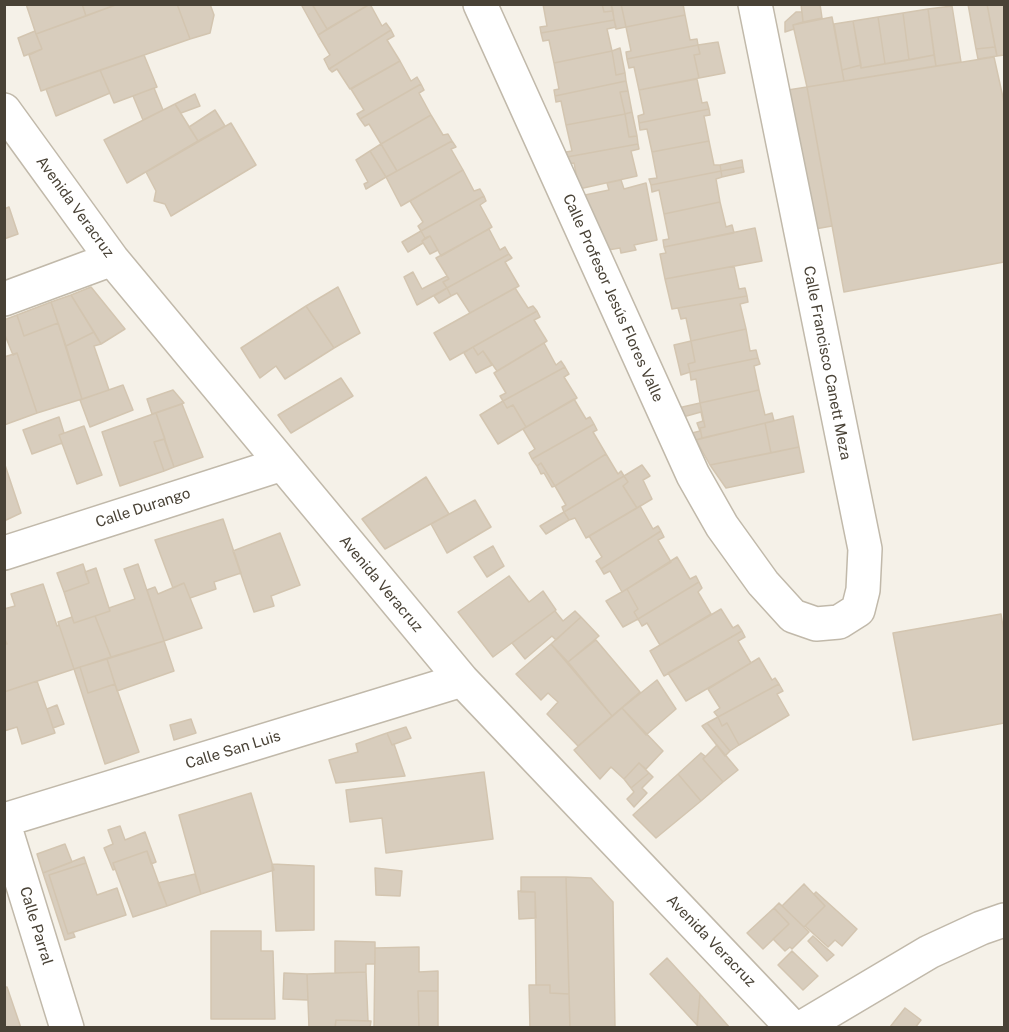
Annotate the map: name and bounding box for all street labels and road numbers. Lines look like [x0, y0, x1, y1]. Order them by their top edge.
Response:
street label: Avenida Veracruz [32, 153, 118, 261]
street label: Calle Profesor Jesús Flores Valle [559, 191, 667, 405]
street label: Calle Francisco Canett Meza [799, 265, 855, 461]
street label: Calle Durango [93, 484, 193, 532]
street label: Avenida Veracruz [335, 532, 427, 636]
street label: Calle San Luis [183, 727, 283, 773]
street label: Calle Parral [16, 885, 56, 967]
street label: Avenida Veracruz [663, 891, 759, 991]

